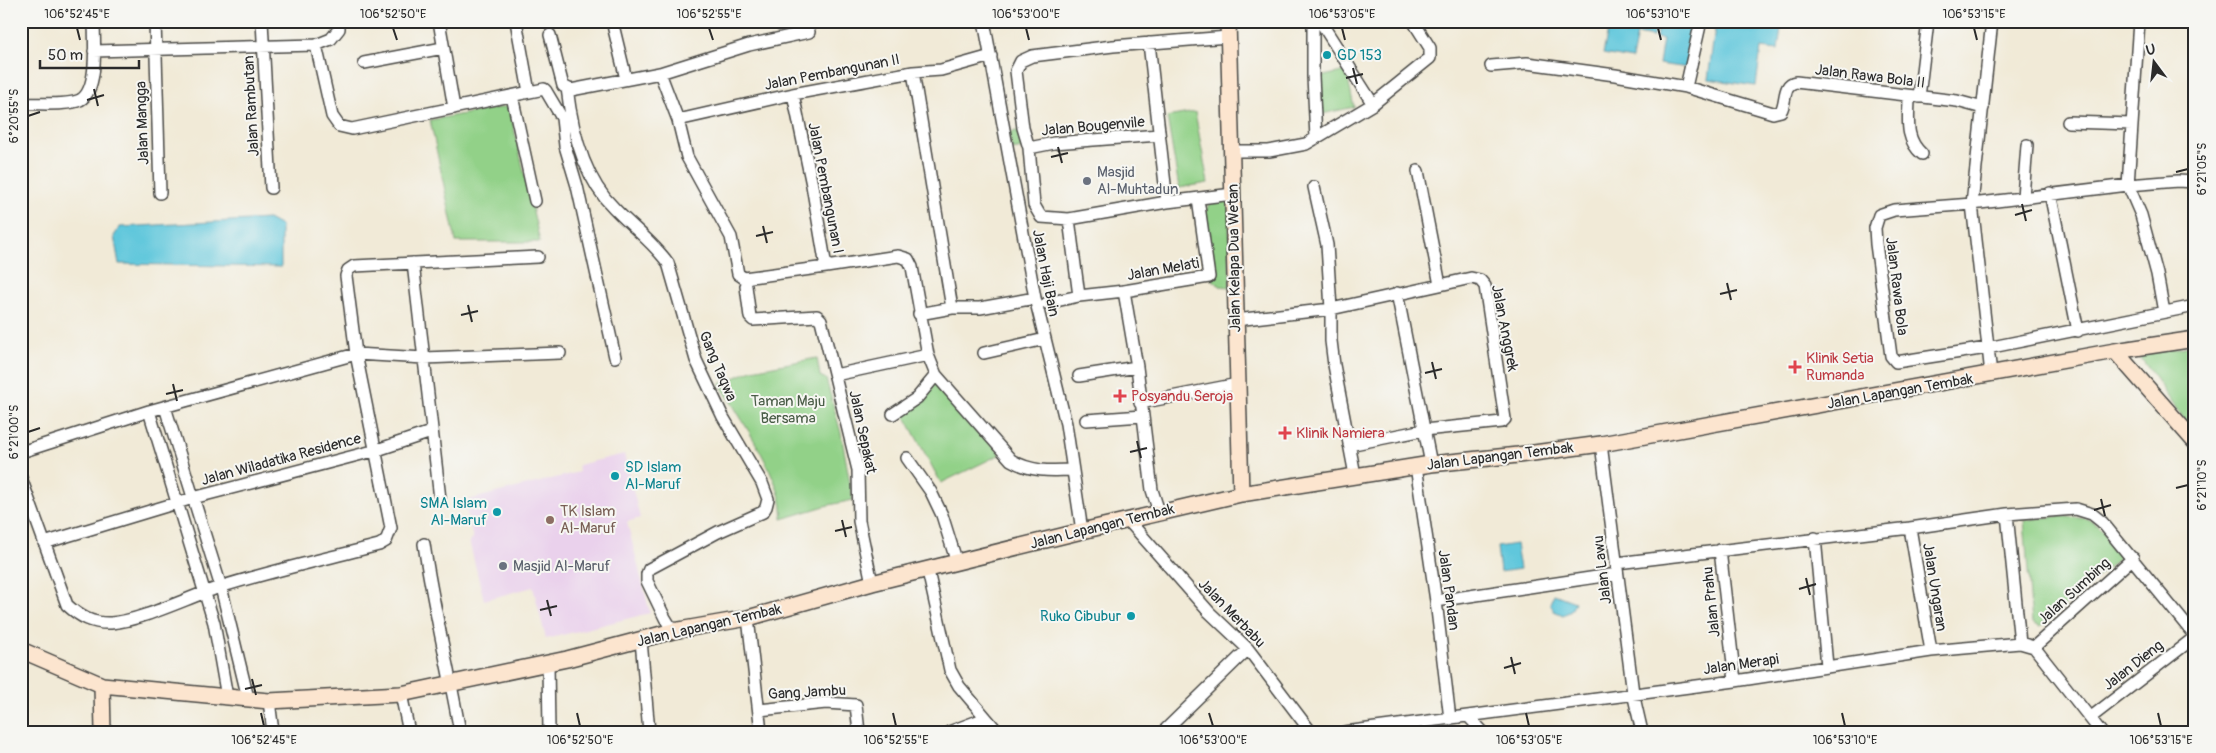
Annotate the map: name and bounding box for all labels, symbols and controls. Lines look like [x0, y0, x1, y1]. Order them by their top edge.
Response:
text: 106°52'45"E [44, 7, 110, 22]
text: 106°52'50"E [360, 7, 426, 22]
text: 106°52'55"E [677, 7, 741, 22]
text: 106°53'00"E [992, 7, 1060, 22]
text: 106°53'05"E [1309, 7, 1375, 22]
text: 106°53'10"E [1626, 7, 1690, 22]
text: 106°53'15"E [1942, 7, 2006, 22]
scale bar [40, 38, 139, 70]
north arrow [2128, 38, 2178, 88]
text: U [2144, 41, 2157, 59]
text: 50 m [48, 46, 83, 65]
place label: GD 153 [1337, 46, 1382, 65]
marker: GD 153 [1321, 49, 1333, 61]
street label: Jalan Pembangunan II [763, 50, 901, 95]
street label: Jalan Rambutan [239, 55, 264, 157]
street label: Jalan Rawa Bola II [1814, 60, 1926, 93]
street label: Jalan Mangga [132, 81, 153, 165]
text: 6°20'55"S [7, 89, 22, 143]
street label: Jalan Bougenvile [1041, 112, 1146, 140]
street label: Jalan Pembangunan I [803, 121, 848, 255]
text: 6°21'05"S [2195, 143, 2210, 195]
place label: Masjid Al-Muhtadun [1097, 163, 1178, 199]
marker: Masjid Al-Muhtadun [1081, 175, 1093, 187]
street label: Jalan Kelapa Dua Wetan [1224, 184, 1245, 332]
street label: Jalan Haji Bain [1028, 228, 1063, 318]
street label: Jalan Rawa Bola [1881, 236, 1912, 336]
street label: Jalan Melati [1125, 254, 1201, 285]
street label: Jalan Anggrek [1487, 283, 1522, 374]
street label: Gang Taqwa [694, 328, 741, 404]
place label: Klinik Setia Rumanda [1806, 349, 1874, 385]
marker: Klinik Setia Rumanda [1788, 360, 1802, 374]
street label: Jalan Lapangan Tembak [1826, 369, 1975, 414]
place label: Posyandu Seroja [1131, 387, 1233, 406]
street label: Jalan Sepakat [844, 389, 881, 477]
marker: Posyandu Seroja [1113, 389, 1127, 403]
park label: Taman Maju Bersama [751, 392, 825, 428]
text: 6°21'00"S [7, 405, 22, 459]
place label: Klinik Namiera [1296, 424, 1385, 443]
marker: Klinik Namiera [1278, 426, 1292, 440]
street label: Jalan Wiladatika Residence [199, 429, 364, 490]
street label: Jalan Lapangan Tembak [1425, 438, 1575, 475]
place label: SD Islam Al-Maruf [625, 458, 681, 494]
text: 6°21'10"S [2195, 460, 2210, 510]
marker: SD Islam Al-Maruf [609, 470, 621, 482]
place label: SMA Islam Al-Maruf [420, 494, 487, 530]
street label: Jalan Lapangan Tembak [1028, 499, 1177, 554]
place label: TK Islam Al-Maruf [560, 502, 616, 538]
marker: SMA Islam Al-Maruf [491, 506, 503, 518]
marker: TK Islam Al-Maruf [544, 514, 556, 526]
street label: Jalan Lawu [1589, 534, 1616, 605]
street label: Jalan Ungaran [1918, 541, 1951, 633]
street label: Jalan Pandan [1433, 549, 1464, 632]
street label: Jalan Sumbing [2034, 554, 2115, 629]
place label: Masjid Al-Maruf [513, 557, 611, 576]
marker: Masjid Al-Maruf [497, 560, 509, 572]
street label: Jalan Prahu [1698, 566, 1725, 638]
street label: Jalan Merbabu [1194, 575, 1269, 652]
street label: Jalan Lapangan Tembak [635, 599, 784, 651]
place label: Ruko Cibubur [1040, 607, 1122, 626]
marker: Ruko Cibubur [1125, 610, 1137, 622]
street label: Jalan Dieng [2099, 636, 2167, 695]
street label: Jalan Merapi [1702, 650, 1780, 679]
street label: Gang Jambu [768, 681, 847, 704]
text: 106°52'45"E [231, 733, 297, 748]
text: 106°52'50"E [547, 733, 613, 748]
text: 106°52'55"E [864, 733, 928, 748]
text: 106°53'00"E [1179, 733, 1247, 748]
text: 106°53'05"E [1496, 733, 1562, 748]
text: 106°53'10"E [1813, 733, 1877, 748]
text: 106°53'15"E [2129, 733, 2193, 748]

